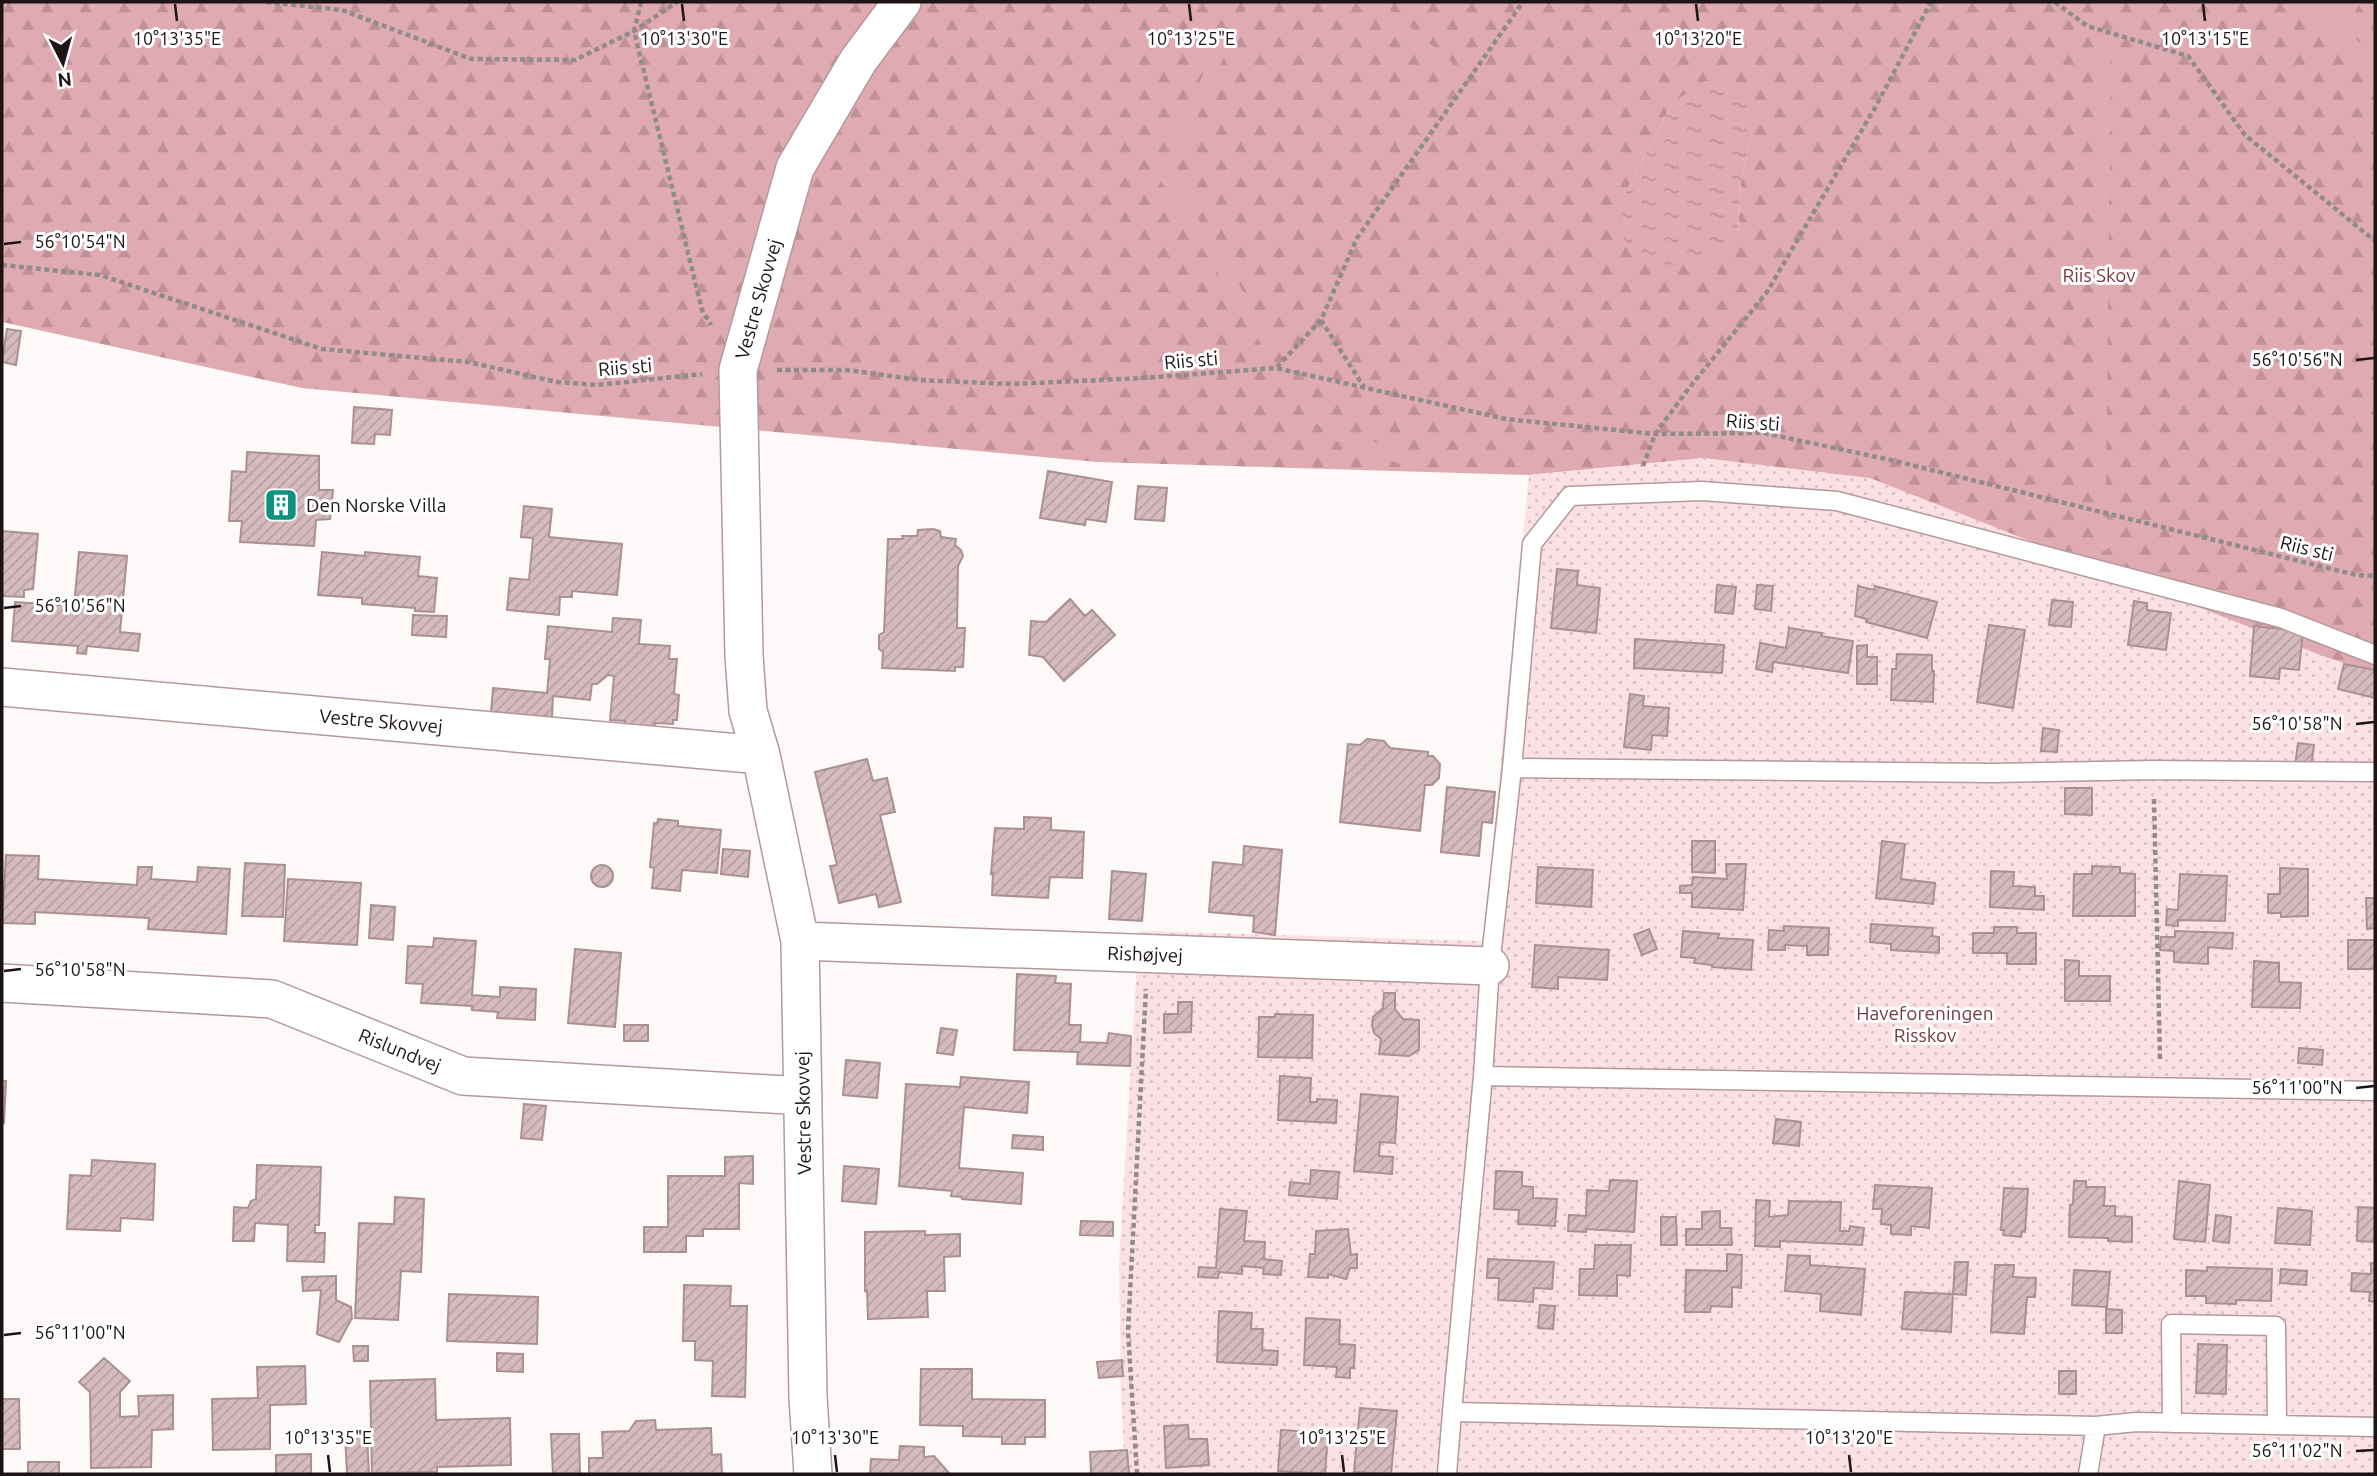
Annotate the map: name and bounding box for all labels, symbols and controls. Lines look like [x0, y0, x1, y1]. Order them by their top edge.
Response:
north arrow [28, 28, 98, 98]
text: 10°13'35"E [133, 28, 221, 48]
text: 10°13'30"E [640, 28, 728, 48]
text: 10°13'25"E [1147, 28, 1235, 48]
text: 10°13'20"E [1654, 28, 1742, 48]
text: 10°13'15"E [2161, 28, 2249, 48]
text: N [57, 68, 73, 92]
text: 56°10'54"N [34, 231, 126, 251]
street label: Vestre Skovvej [730, 236, 786, 362]
park label: Riis Skov [2062, 264, 2136, 286]
street label: Riis sti [1163, 347, 1219, 373]
text: 56°10'56"N [2251, 349, 2343, 369]
street label: Riis sti [597, 354, 653, 380]
street label: Riis sti [1725, 409, 1781, 435]
building icon: Den Norske Villa [262, 486, 300, 524]
place label: Den Norske Villa [306, 494, 446, 516]
street label: Riis sti [2278, 531, 2336, 565]
text: 56°10'56"N [34, 595, 126, 615]
street label: Vestre Skovvej [318, 705, 444, 737]
text: 56°10'58"N [2251, 713, 2343, 733]
street label: Rishøjvej [1107, 942, 1183, 966]
text: 56°10'58"N [34, 959, 126, 979]
park label: Haveforeningen Risskov [1856, 1002, 1994, 1046]
street label: Rislundvej [356, 1024, 444, 1076]
street label: Vestre Skovvej [791, 1051, 815, 1175]
text: 56°11'00"N [2251, 1077, 2343, 1097]
text: 56°11'00"N [34, 1322, 126, 1342]
text: 10°13'35"E [284, 1427, 372, 1447]
text: 10°13'30"E [791, 1427, 879, 1447]
text: 10°13'25"E [1298, 1427, 1386, 1447]
text: 10°13'20"E [1805, 1427, 1893, 1447]
text: 56°11'02"N [2251, 1440, 2343, 1460]

